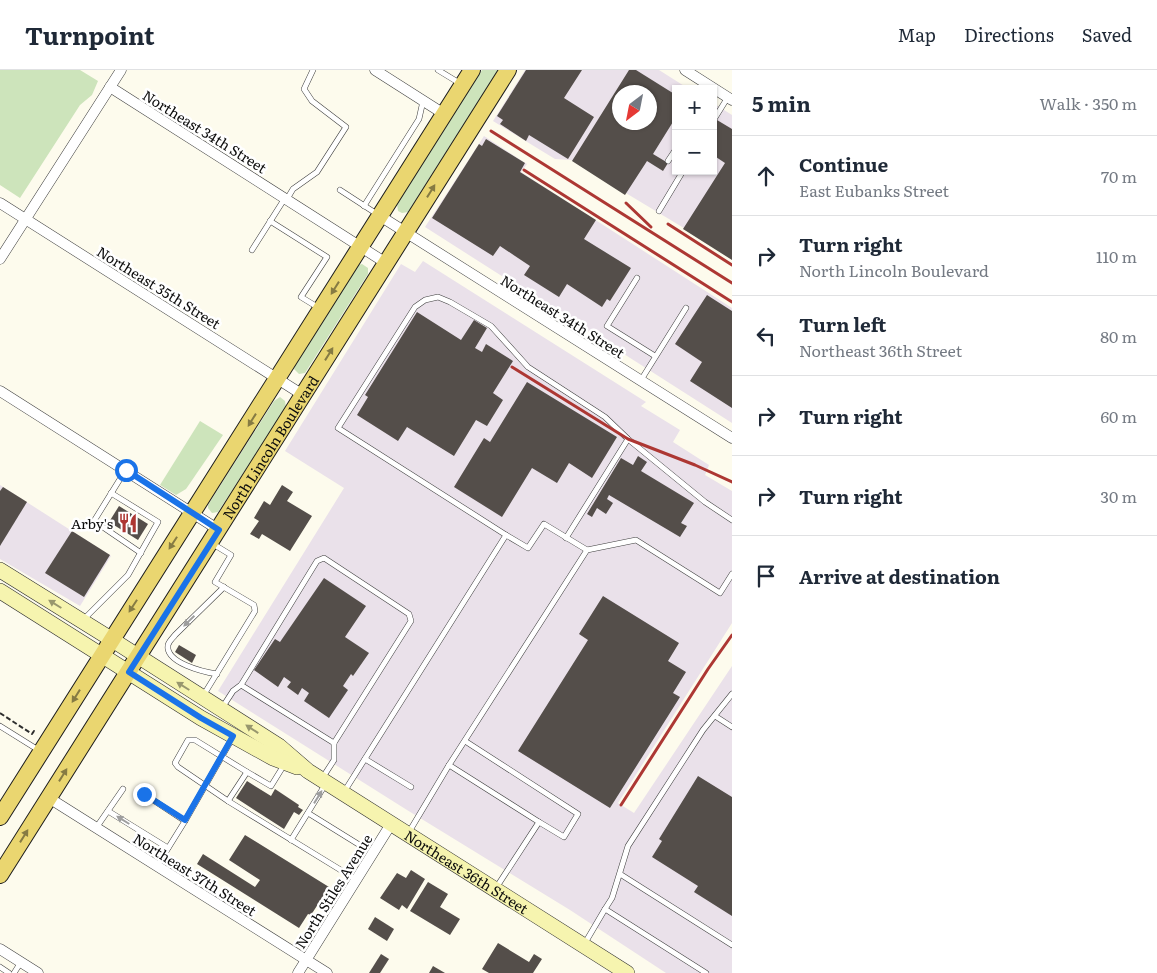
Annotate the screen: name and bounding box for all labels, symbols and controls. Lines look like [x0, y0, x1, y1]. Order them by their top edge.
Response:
text: Turnpoint [25, 17, 155, 52]
text: Map [898, 21, 936, 48]
text: Directions [964, 21, 1054, 48]
text: Saved [1082, 21, 1132, 48]
street label: Northeast 34th Street [139, 85, 271, 178]
north arrow [612, 85, 657, 130]
map controls [672, 85, 717, 175]
button: + [672, 85, 717, 130]
text: 5 min [752, 87, 811, 118]
text: Walk · 350 m [1040, 91, 1137, 115]
button: − [672, 130, 717, 175]
text: Continue [799, 150, 888, 178]
icon: ahead [752, 162, 780, 190]
text: 70 m [1101, 164, 1137, 188]
text: East Eubanks Street [799, 178, 949, 202]
one-way arrow [427, 185, 436, 198]
text: Turn right [799, 230, 903, 258]
street label: Northeast 35th Street [93, 241, 225, 333]
icon: right [752, 242, 780, 270]
text: 110 m [1096, 244, 1137, 268]
text: North Lincoln Boulevard [799, 258, 989, 282]
street label: Northeast 34th Street [497, 270, 629, 363]
one-way arrow [330, 281, 340, 294]
text: Turn left [799, 310, 886, 338]
icon: left [752, 322, 780, 350]
text: 80 m [1100, 324, 1137, 348]
text: Northeast 36th Street [799, 338, 962, 362]
one-way arrow [324, 347, 333, 360]
street label: North Lincoln Boulevard [217, 371, 323, 523]
icon: right [752, 402, 780, 430]
text: Turn right [799, 402, 903, 430]
text: 60 m [1100, 404, 1137, 428]
one-way arrow [247, 413, 256, 426]
route start [115, 459, 138, 482]
icon: right [752, 482, 780, 510]
text: Turn right [799, 482, 903, 510]
text: 30 m [1100, 484, 1137, 508]
restaurant icon: Arby's [117, 512, 139, 534]
place label: Arby's [71, 513, 113, 533]
one-way arrow [169, 536, 178, 550]
icon: arrive [752, 562, 780, 590]
text: Arrive at destination [799, 562, 1000, 590]
one-way arrow [49, 599, 62, 608]
one-way arrow [128, 599, 137, 612]
one-way arrow [184, 615, 196, 627]
one-way arrow [176, 681, 190, 690]
one-way arrow [71, 689, 81, 702]
one-way arrow [245, 724, 258, 734]
one-way arrow [58, 768, 67, 781]
route end [133, 783, 156, 806]
one-way arrow [314, 790, 323, 803]
one-way arrow [117, 816, 130, 825]
street label: Northeast 36th Street [401, 825, 533, 918]
street label: Northeast 37th Street [130, 828, 261, 920]
one-way arrow [20, 830, 29, 843]
street label: North Stiles Avenue [290, 830, 376, 952]

